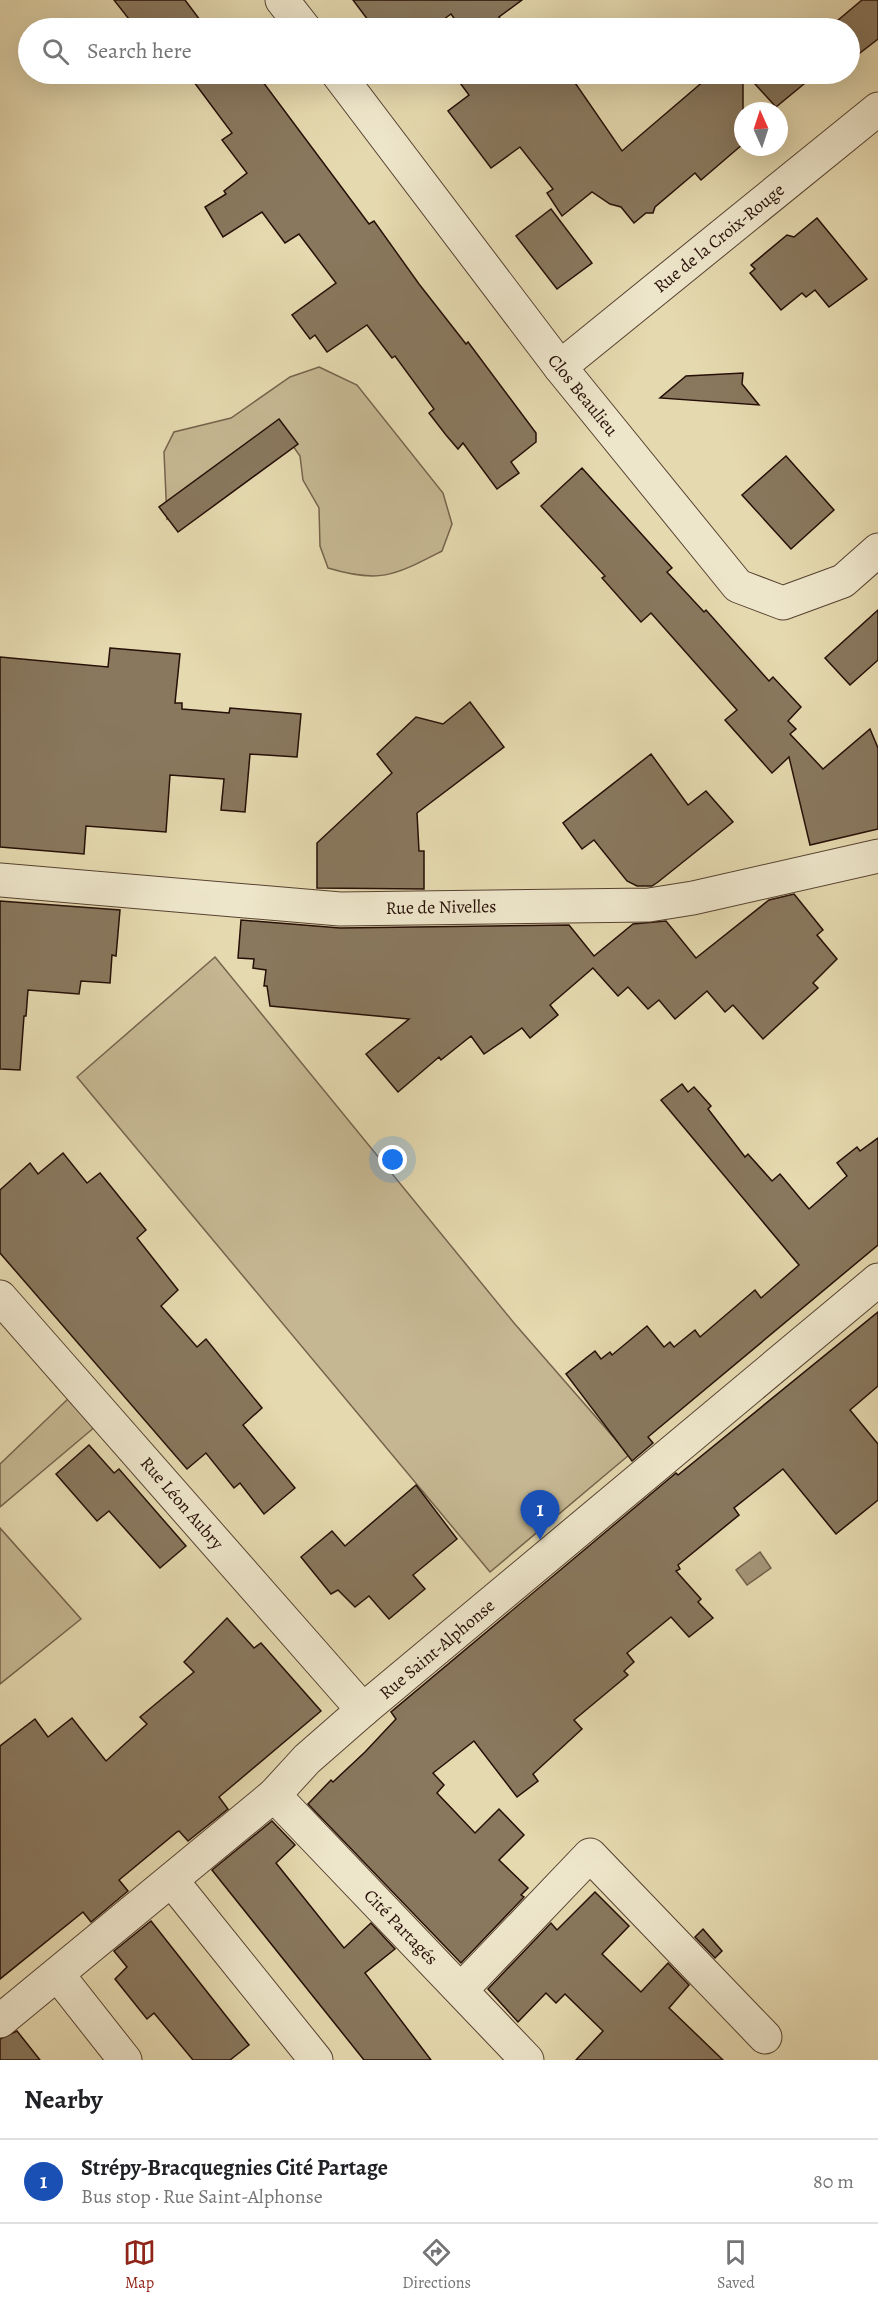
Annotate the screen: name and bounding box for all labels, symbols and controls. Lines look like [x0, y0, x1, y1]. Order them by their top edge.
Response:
search box [18, 18, 860, 84]
icon: search [39, 35, 72, 68]
text: Search here [87, 36, 192, 66]
north arrow [734, 102, 788, 156]
street label: Rue de la Croix-Rouge [649, 178, 789, 298]
street label: Clos Beaulieu [542, 349, 624, 441]
street label: Rue de Nivelles [385, 894, 497, 920]
your location [378, 1145, 407, 1174]
street label: Rue Léon Aubry [135, 1451, 230, 1555]
pin: 1 [520, 1490, 560, 1540]
street label: Rue Saint-Alphonse [374, 1594, 500, 1704]
street label: Cité Partagés [359, 1884, 443, 1970]
text: Nearby [24, 2082, 103, 2117]
text: Strépy-Bracquegnies Cité Partage [81, 2153, 388, 2183]
text: 1 [40, 2168, 47, 2195]
text: 80 m [813, 2168, 854, 2195]
text: Bus stop · Rue Saint-Alphonse [81, 2183, 323, 2210]
tab: Map [123, 2236, 156, 2294]
tab: Directions [402, 2236, 471, 2294]
tab: Saved [717, 2236, 755, 2294]

